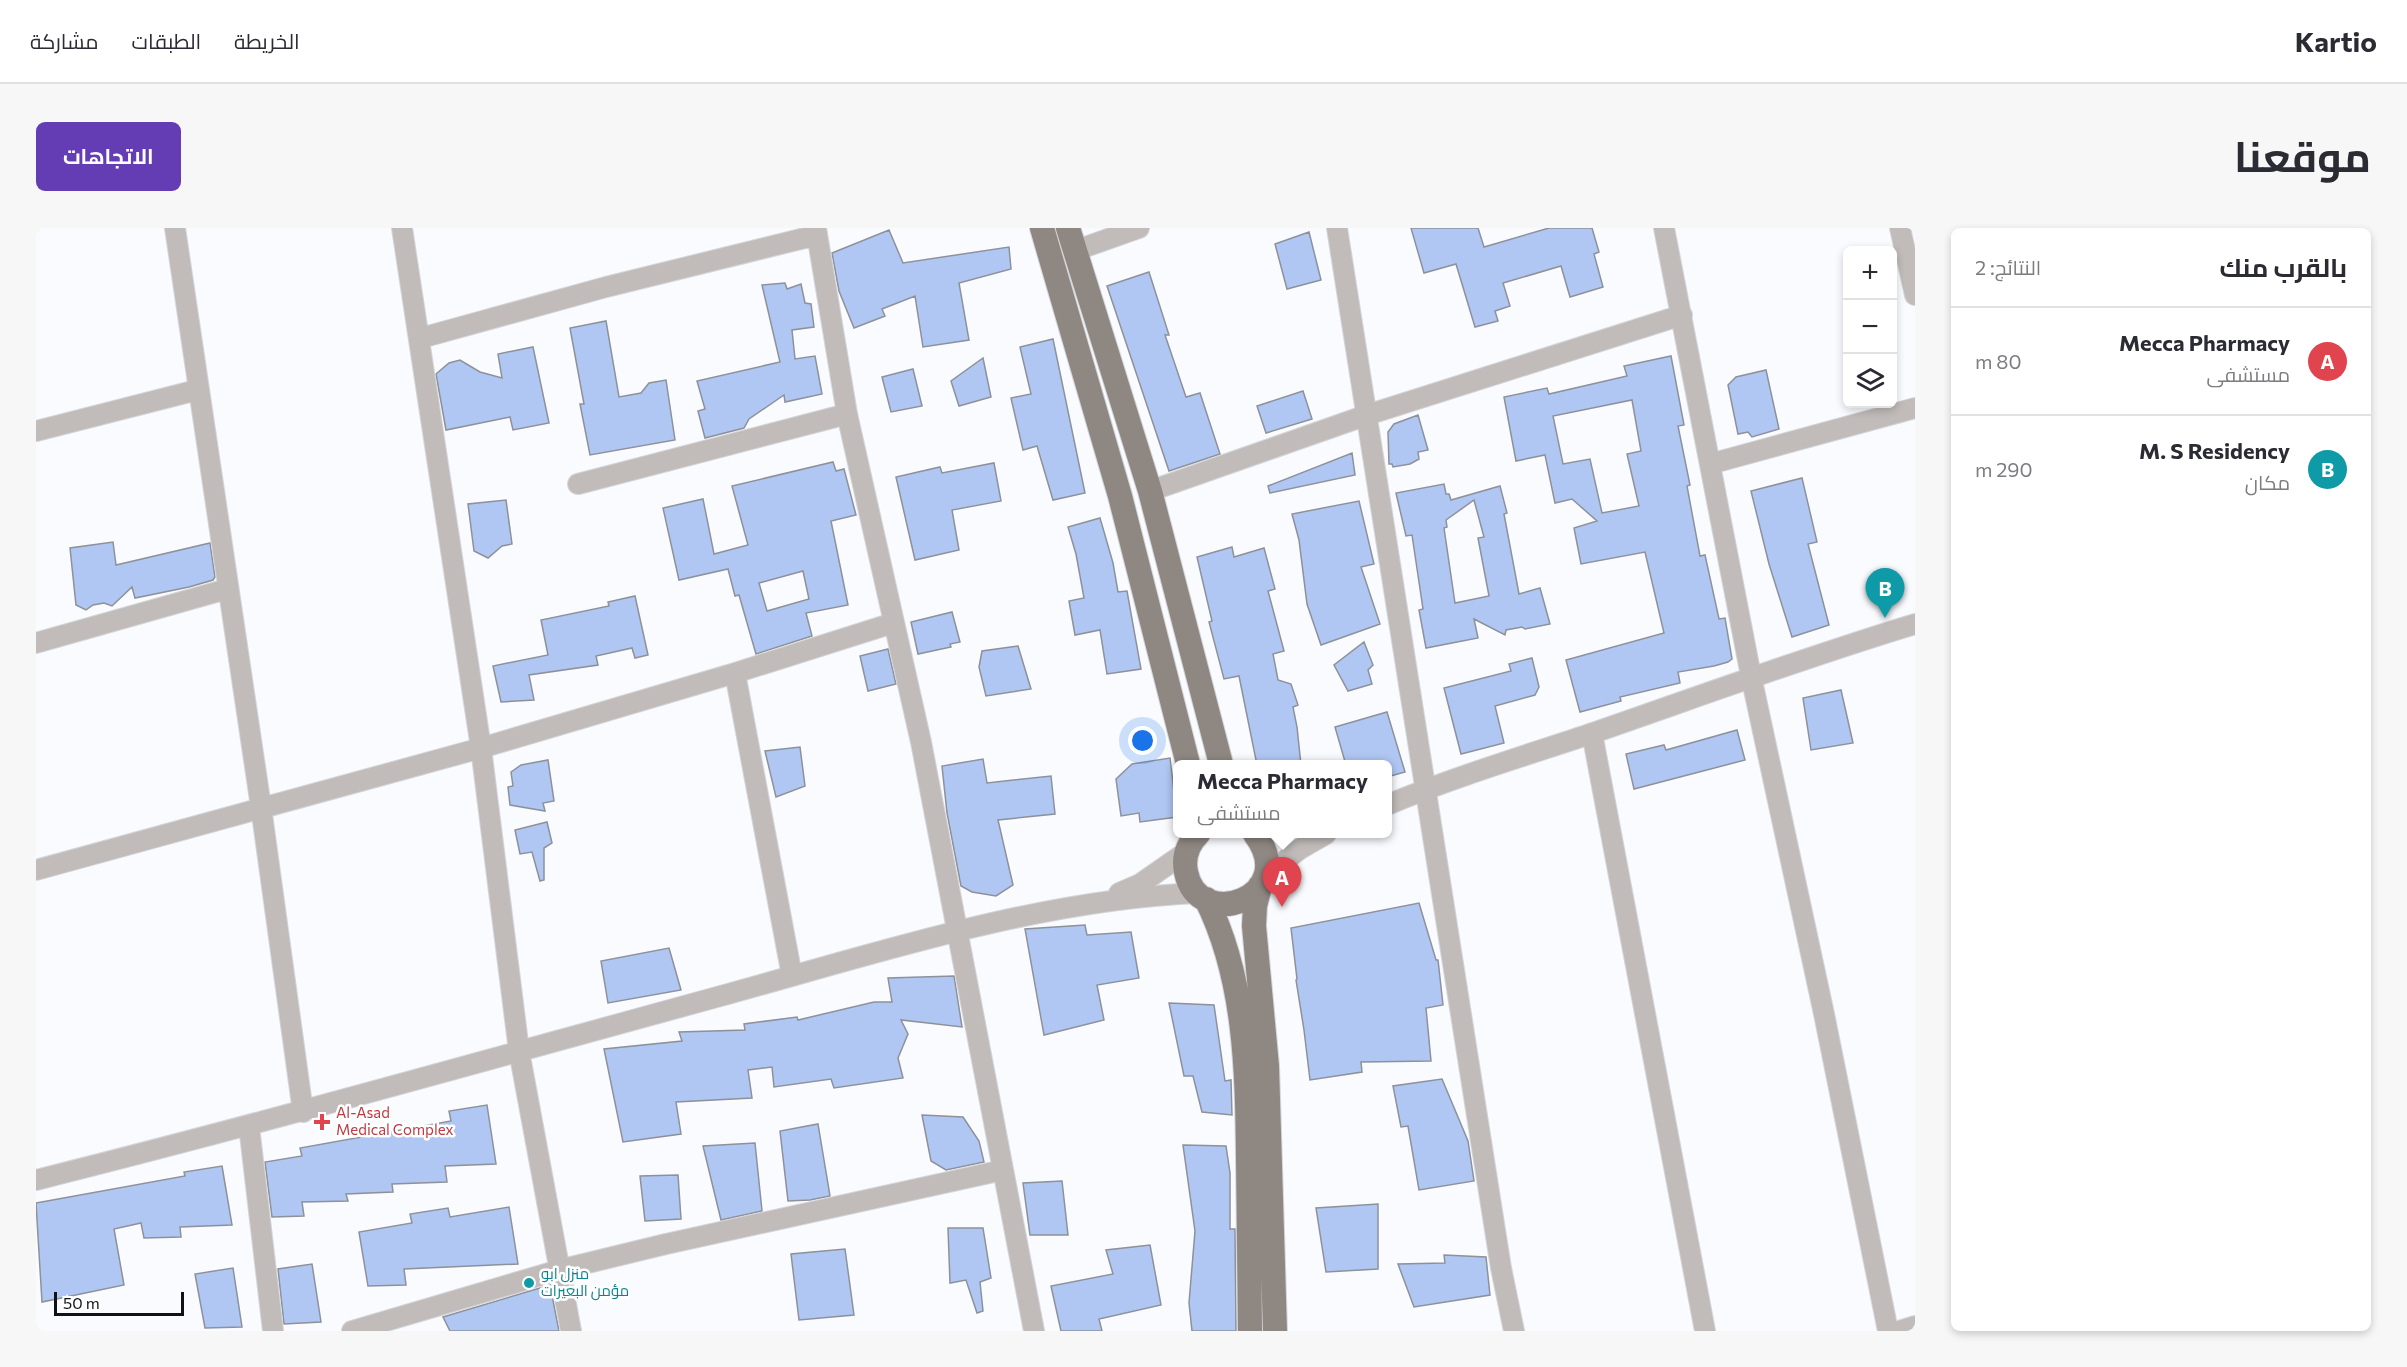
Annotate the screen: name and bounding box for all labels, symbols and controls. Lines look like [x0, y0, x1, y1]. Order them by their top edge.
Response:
text: Kartio [2295, 24, 2377, 58]
text: مشاركة [30, 28, 99, 53]
text: الطبقات [132, 28, 201, 53]
text: الخريطة [234, 28, 300, 53]
button: الاتجاهات [36, 122, 181, 191]
text: موقعنا [2234, 129, 2371, 181]
map controls [1843, 246, 1897, 408]
button: + [1843, 246, 1897, 300]
text: بالقرب منك [2219, 251, 2347, 282]
text: النتائج: 2 [1975, 255, 2041, 279]
button: − [1843, 300, 1897, 354]
text: Mecca Pharmacy [2119, 329, 2290, 356]
text: 80 m [1975, 349, 2022, 373]
text: A [2320, 349, 2335, 373]
button: layers [1843, 354, 1897, 408]
text: مستشفى [2206, 362, 2290, 386]
text: M. S Residency [2139, 437, 2290, 464]
text: 290 m [1975, 457, 2033, 481]
text: B [2321, 457, 2334, 481]
text: مكان [2245, 470, 2290, 494]
pin: B [1866, 568, 1904, 618]
your location [1128, 726, 1157, 755]
popup [1173, 760, 1392, 838]
text: Mecca Pharmacy [1197, 767, 1368, 794]
text: مستشفى [1197, 800, 1281, 824]
pin: A [1262, 858, 1302, 907]
place label: Al-Asad Medical Complex [336, 1103, 454, 1138]
marker: Al-Asad Medical Complex [313, 1113, 331, 1131]
place label: منزل ابو مؤمن البعيرات [541, 1264, 629, 1301]
marker: منزل ابو مؤمن البعيرات [522, 1276, 536, 1290]
scale bar [54, 1289, 184, 1316]
text: 50 m [63, 1293, 100, 1312]

